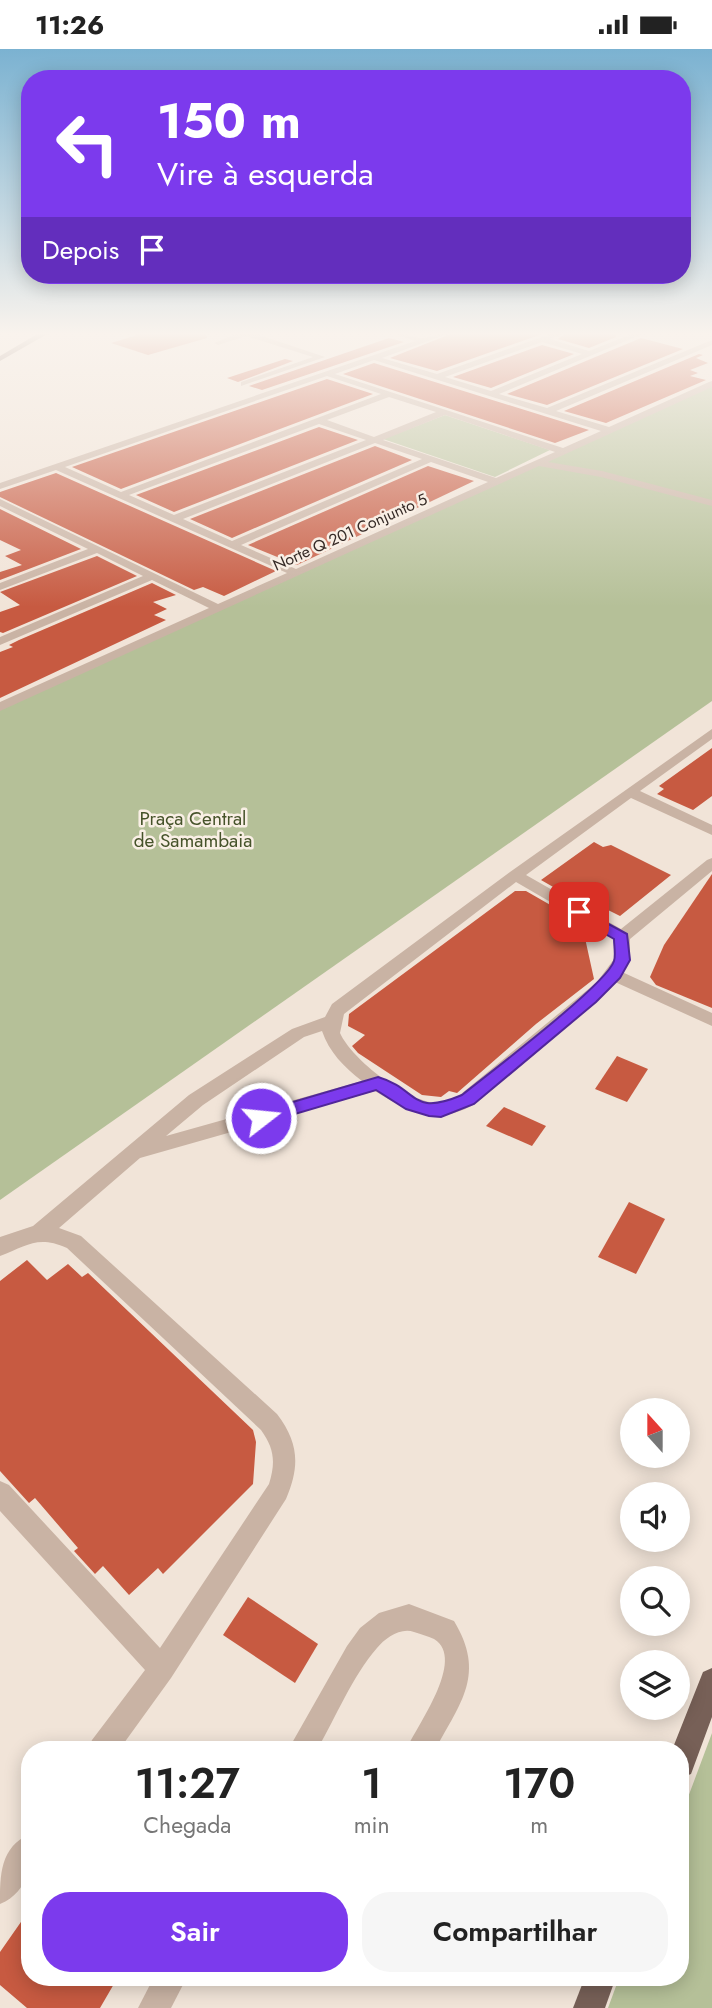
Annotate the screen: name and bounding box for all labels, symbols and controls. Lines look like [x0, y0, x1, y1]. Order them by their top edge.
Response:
text: 11:26 [35, 6, 104, 44]
text: 150 m [157, 86, 301, 156]
icon: left [42, 98, 133, 189]
text: Vire à esquerda [157, 151, 374, 197]
text: Depois [42, 231, 119, 269]
icon: arrive [133, 231, 171, 269]
street label: Norte Q 201 Conjunto 5 [269, 488, 431, 576]
park label: Praça Central de Samambaia [134, 805, 252, 854]
pin [549, 882, 609, 942]
icon: arrive [560, 893, 598, 931]
position arrow [224, 1081, 298, 1155]
north arrow [620, 1398, 690, 1468]
map controls [620, 1398, 690, 1720]
button: sound [620, 1482, 690, 1552]
button: search [620, 1566, 690, 1636]
button: layers [620, 1650, 690, 1720]
text: 11:27 [135, 1753, 240, 1814]
text: 1 [361, 1753, 382, 1814]
text: 170 [503, 1753, 575, 1814]
text: Chegada [143, 1808, 231, 1842]
text: min [354, 1808, 390, 1842]
text: m [530, 1808, 548, 1842]
button: Sair [42, 1892, 348, 1972]
button: Compartilhar [362, 1892, 668, 1972]

